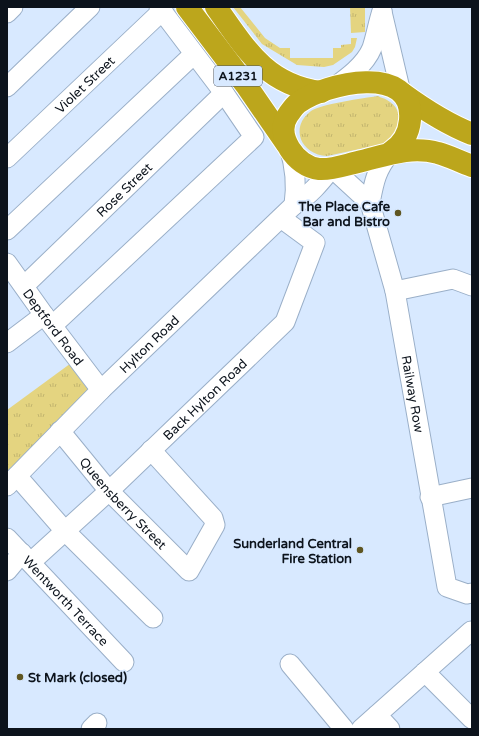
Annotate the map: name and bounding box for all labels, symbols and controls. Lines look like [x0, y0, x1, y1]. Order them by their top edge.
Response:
street label: Violet Street [52, 53, 118, 117]
road number: A1231 [214, 66, 262, 86]
street label: Rose Street [93, 160, 156, 221]
place label: The Place Cafe Bar and Bistro [298, 199, 391, 230]
marker: The Place Cafe Bar and Bistro [393, 208, 403, 218]
street label: Deptford Road [19, 286, 86, 369]
street label: Hylton Road [117, 312, 183, 377]
street label: Railway Row [397, 354, 427, 434]
street label: Back Hylton Road [160, 356, 251, 444]
street label: Queensberry Street [76, 454, 170, 553]
place label: Sunderland Central Fire Station [233, 536, 352, 567]
marker: Sunderland Central Fire Station [355, 545, 365, 555]
street label: Wentworth Terrace [19, 553, 112, 650]
place label: St Mark (closed) [28, 670, 127, 686]
marker: St Mark (closed) [15, 672, 25, 682]

